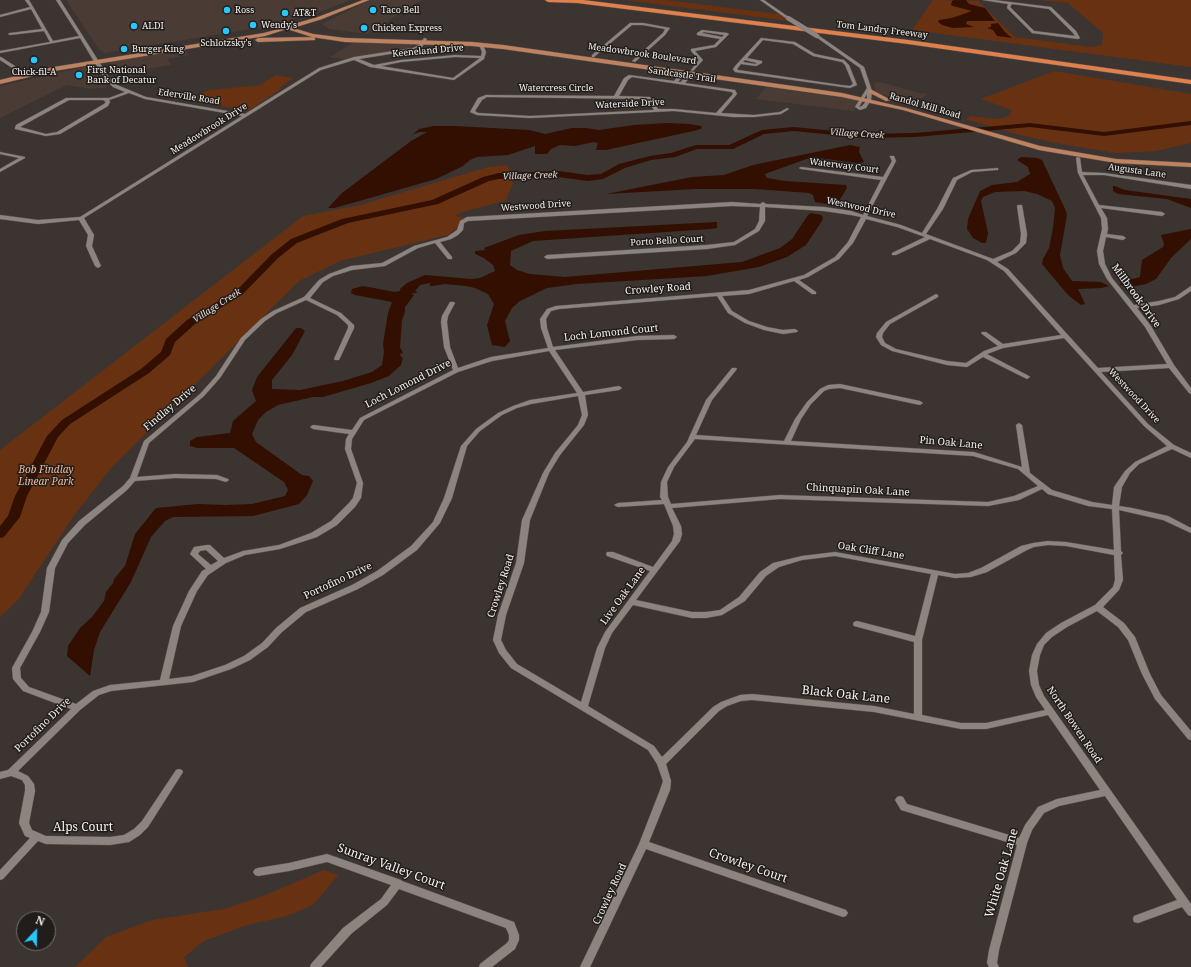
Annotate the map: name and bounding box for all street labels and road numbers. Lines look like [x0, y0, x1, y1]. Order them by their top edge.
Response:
street label: Tom Landry Freeway [836, 19, 928, 41]
street label: Meadowbrook Boulevard [587, 41, 697, 67]
street label: Keeneland Drive [392, 43, 464, 59]
street label: Sandcastle Trail [647, 65, 717, 85]
street label: Watercress Circle [519, 83, 593, 93]
street label: Ederville Road [157, 87, 221, 107]
street label: Randol Mill Road [888, 91, 962, 121]
street label: Waterside Drive [595, 97, 665, 111]
street label: Meadowbrook Drive [169, 101, 249, 157]
street label: Waterway Court [809, 156, 879, 176]
street label: Augusta Lane [1107, 162, 1167, 180]
street label: Westwood Drive [825, 195, 897, 221]
street label: Westwood Drive [500, 198, 572, 214]
street label: Porto Bello Court [630, 234, 704, 248]
street label: Millbrook Drive [1109, 262, 1163, 330]
street label: Crowley Road [625, 281, 691, 297]
street label: Loch Lomond Court [563, 322, 659, 344]
street label: Loch Lomond Drive [363, 357, 453, 411]
street label: Westwood Drive [1106, 366, 1162, 426]
street label: Findlay Drive [141, 383, 199, 433]
street label: Pin Oak Lane [919, 434, 983, 452]
street label: Chinquapin Oak Lane [806, 481, 910, 499]
street label: Oak Cliff Lane [837, 540, 905, 562]
street label: Crowley Road [485, 553, 517, 619]
street label: Portofino Drive [302, 560, 374, 602]
street label: Live Oak Lane [598, 565, 648, 627]
street label: Black Oak Lane [801, 683, 891, 707]
street label: North Bowen Road [1044, 684, 1104, 766]
street label: Portofino Drive [12, 695, 74, 755]
street label: Alps Court [53, 821, 113, 835]
street label: White Oak Lane [982, 827, 1022, 919]
street label: Sunray Valley Court [335, 841, 447, 893]
street label: Crowley Court [707, 846, 789, 886]
street label: Crowley Road [591, 862, 629, 926]

